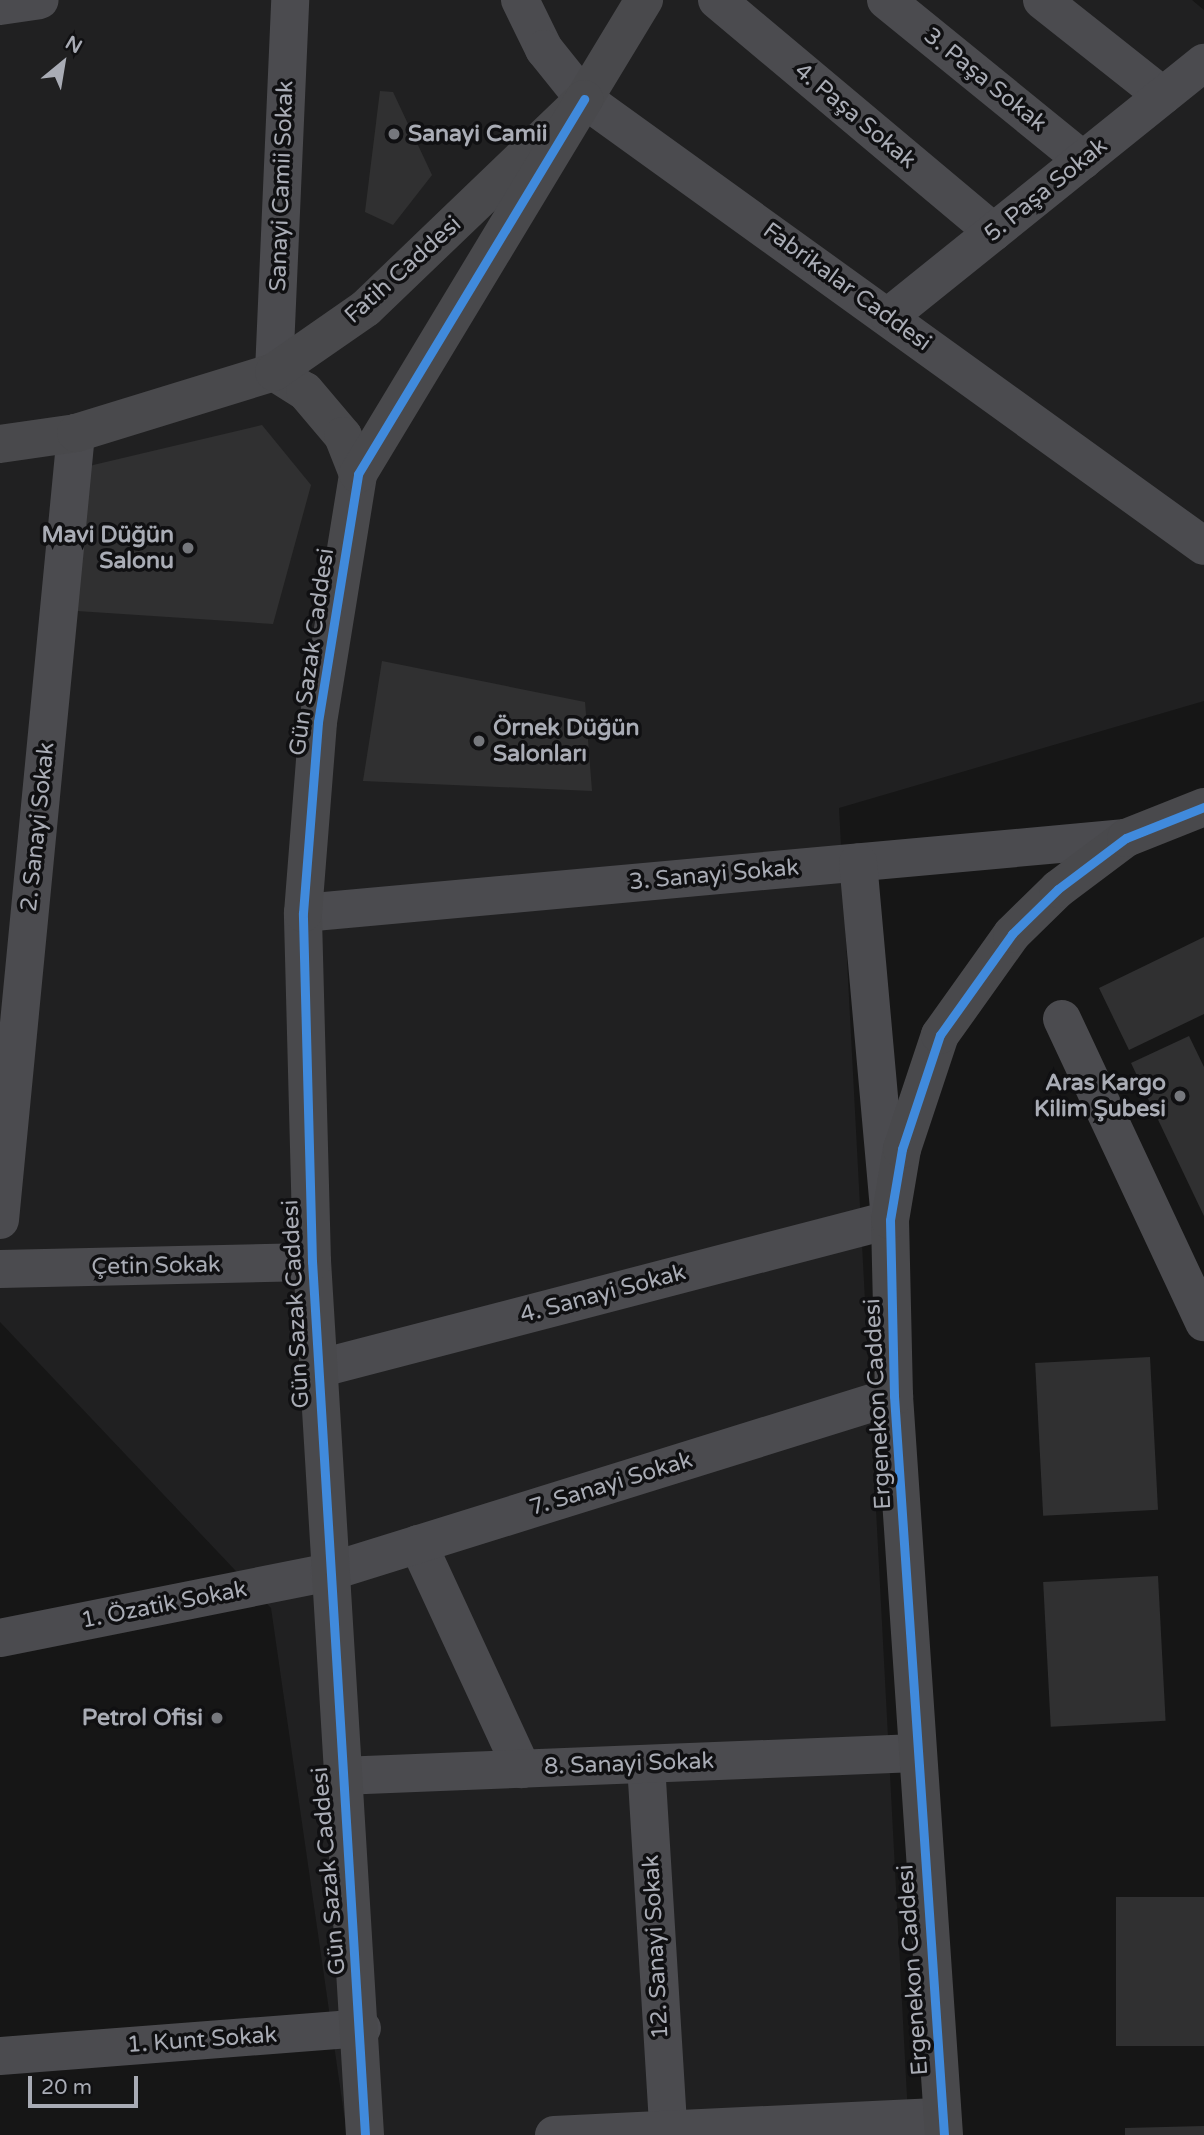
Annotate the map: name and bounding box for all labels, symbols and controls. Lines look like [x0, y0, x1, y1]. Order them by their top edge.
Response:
street label: 3. Paşa Sokak [918, 22, 1052, 138]
north arrow [28, 28, 98, 98]
text: N [61, 31, 86, 58]
street label: 4. Paşa Sokak [789, 57, 921, 175]
street label: Sanayi Camii Sokak [265, 80, 299, 292]
place label: Sanayi Camii [408, 120, 547, 148]
marker: Sanayi Camii [386, 126, 402, 142]
street label: 5. Paşa Sokak [979, 132, 1113, 248]
street label: Fatih Caddesi [339, 211, 467, 329]
street label: Fabrikalar Caddesi [758, 217, 936, 357]
place label: Mavi Düğün Salonu [42, 521, 174, 575]
marker: Mavi Düğün Salonu [180, 540, 196, 556]
street label: Gün Sazak Caddesi [284, 547, 340, 757]
place label: Örnek Düğün Salonları [493, 714, 639, 768]
marker: Örnek Düğün Salonları [471, 733, 487, 749]
street label: 2. Sanayi Sokak [15, 741, 61, 913]
street label: 3. Sanayi Sokak [628, 854, 800, 896]
place label: Aras Kargo Kilim Şubesi [1034, 1069, 1166, 1123]
marker: Aras Kargo Kilim Şubesi [1172, 1088, 1188, 1104]
street label: Gün Sazak Caddesi [277, 1199, 315, 1409]
street label: Çetin Sokak [91, 1251, 221, 1281]
street label: 4. Sanayi Sokak [517, 1259, 689, 1329]
street label: Ergenekon Caddesi [859, 1298, 897, 1510]
street label: 7. Sanayi Sokak [526, 1446, 696, 1522]
street label: 1. Özatik Sokak [79, 1575, 249, 1635]
place label: Petrol Ofisi [82, 1704, 203, 1732]
marker: Petrol Ofisi [209, 1710, 225, 1726]
street label: 8. Sanayi Sokak [543, 1747, 715, 1781]
street label: Gün Sazak Caddesi [306, 1766, 352, 1976]
street label: 12. Sanayi Sokak [637, 1854, 675, 2040]
street label: Ergenekon Caddesi [892, 1864, 934, 2076]
street label: 1. Kunt Sokak [126, 2021, 278, 2059]
scale bar [32, 2062, 142, 2106]
text: 20 m [41, 2075, 92, 2100]

